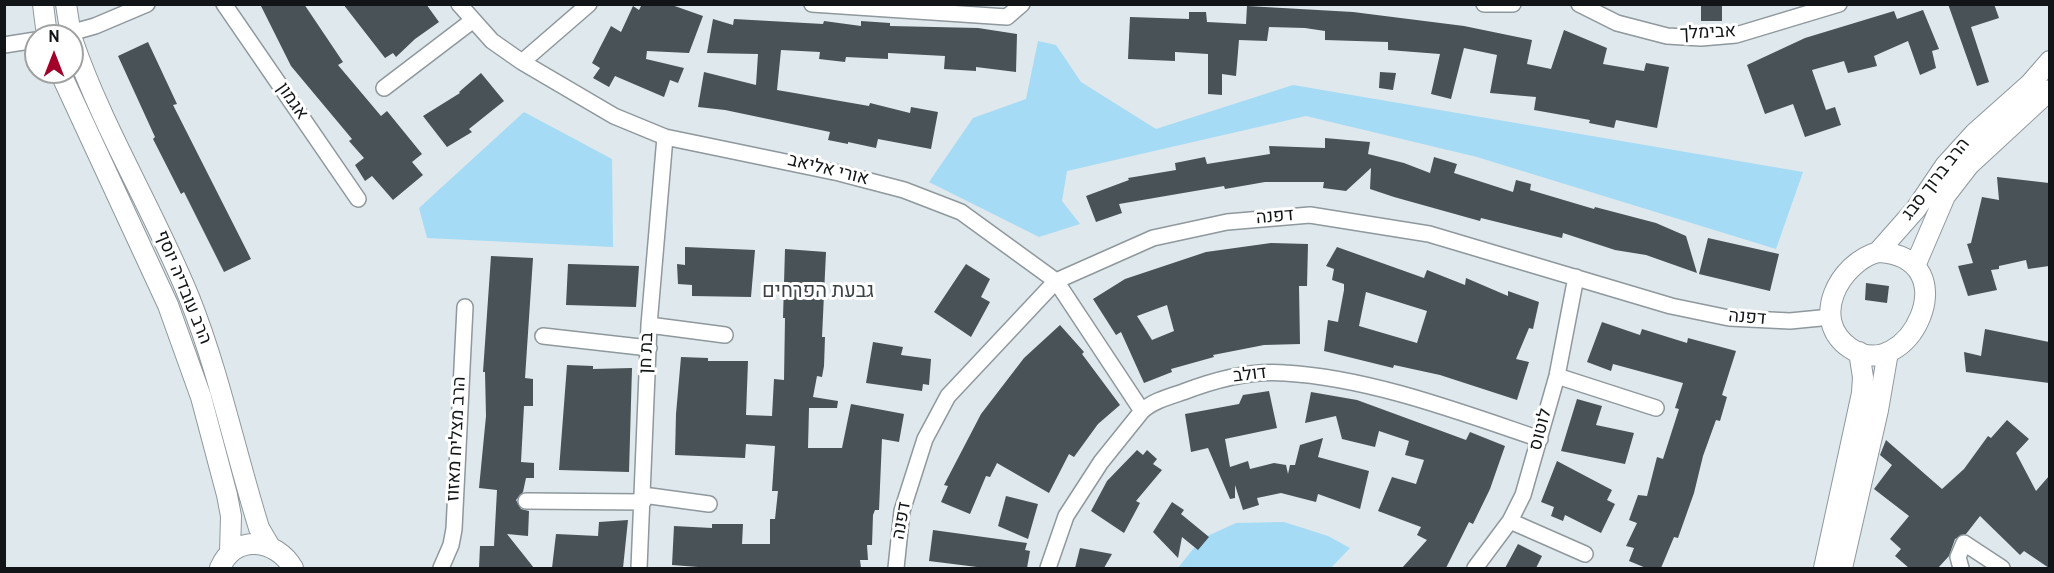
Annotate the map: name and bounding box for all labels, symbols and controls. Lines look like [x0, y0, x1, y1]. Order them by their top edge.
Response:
street label: אבימלך [1679, 22, 1737, 46]
north arrow [24, 24, 84, 84]
text: N [48, 28, 60, 48]
street label: אגמון [271, 79, 311, 125]
street label: הרב ברוך סבג [1898, 135, 1976, 225]
street label: אורי אליאב [785, 151, 871, 191]
street label: דפנה [1255, 206, 1295, 230]
street label: הרב עובדיה יוסף [149, 228, 215, 348]
district label: גבעת הפרחים [762, 281, 874, 305]
street label: דפנה [1727, 307, 1767, 331]
street label: בת חן [636, 332, 660, 374]
street label: דולב [1232, 363, 1268, 389]
street label: הרב מצליח מאזוז [444, 376, 472, 502]
street label: לוטוס [1526, 407, 1558, 453]
street label: דפנה [889, 501, 917, 541]

